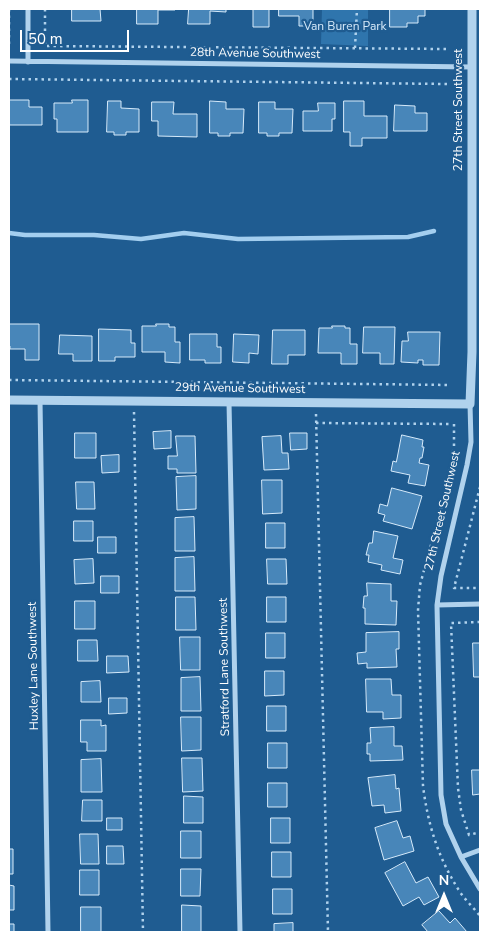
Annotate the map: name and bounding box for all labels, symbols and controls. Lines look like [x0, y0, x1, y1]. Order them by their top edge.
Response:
scale bar [22, 20, 131, 52]
park label: Van Buren Park [303, 20, 387, 34]
text: 50 m [28, 29, 63, 49]
street label: 28th Avenue Southwest [190, 46, 320, 62]
street label: 27th Street Southwest [452, 49, 466, 171]
street label: 29th Avenue Southwest [175, 381, 305, 397]
street label: 27th Street Southwest [422, 450, 464, 572]
street label: Stratford Lane Southwest [217, 598, 233, 736]
street label: Huxley Lane Southwest [26, 602, 42, 730]
north arrow [419, 871, 469, 921]
text: N [439, 871, 449, 890]

